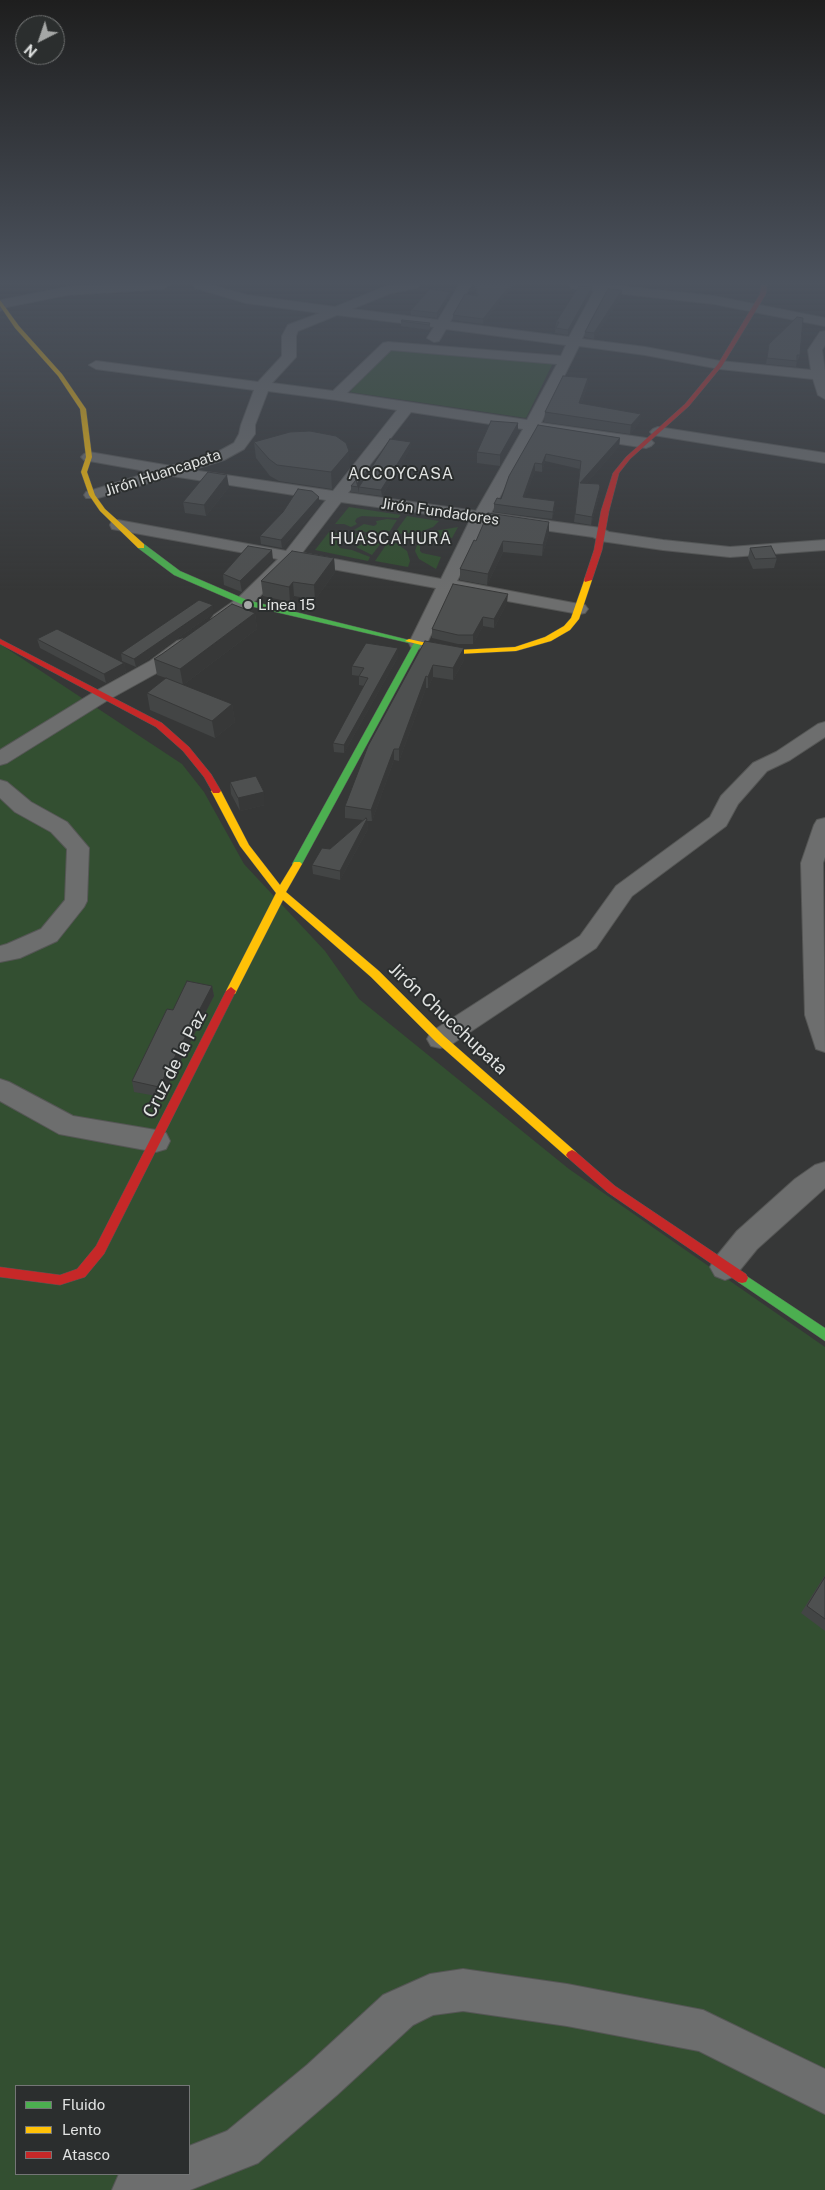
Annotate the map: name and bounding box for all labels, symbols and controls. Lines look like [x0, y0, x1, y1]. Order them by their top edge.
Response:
north arrow [15, 15, 65, 65]
text: N [21, 41, 40, 60]
street label: Jirón Huancapata [103, 446, 223, 500]
district label: ACCOYCASA [347, 464, 455, 484]
street label: Jirón Fundadores [380, 495, 500, 529]
district label: HUASCAHURA [329, 529, 453, 549]
place label: Línea 15 [258, 596, 315, 614]
marker: Línea 15 [242, 599, 254, 611]
street label: Jirón Chucchupata [384, 959, 512, 1079]
street label: Cruz de la Paz [139, 1007, 211, 1121]
legend [15, 2085, 190, 2175]
text: Fluido [62, 2096, 105, 2113]
text: Lento [62, 2121, 101, 2138]
text: Atasco [62, 2146, 110, 2163]

